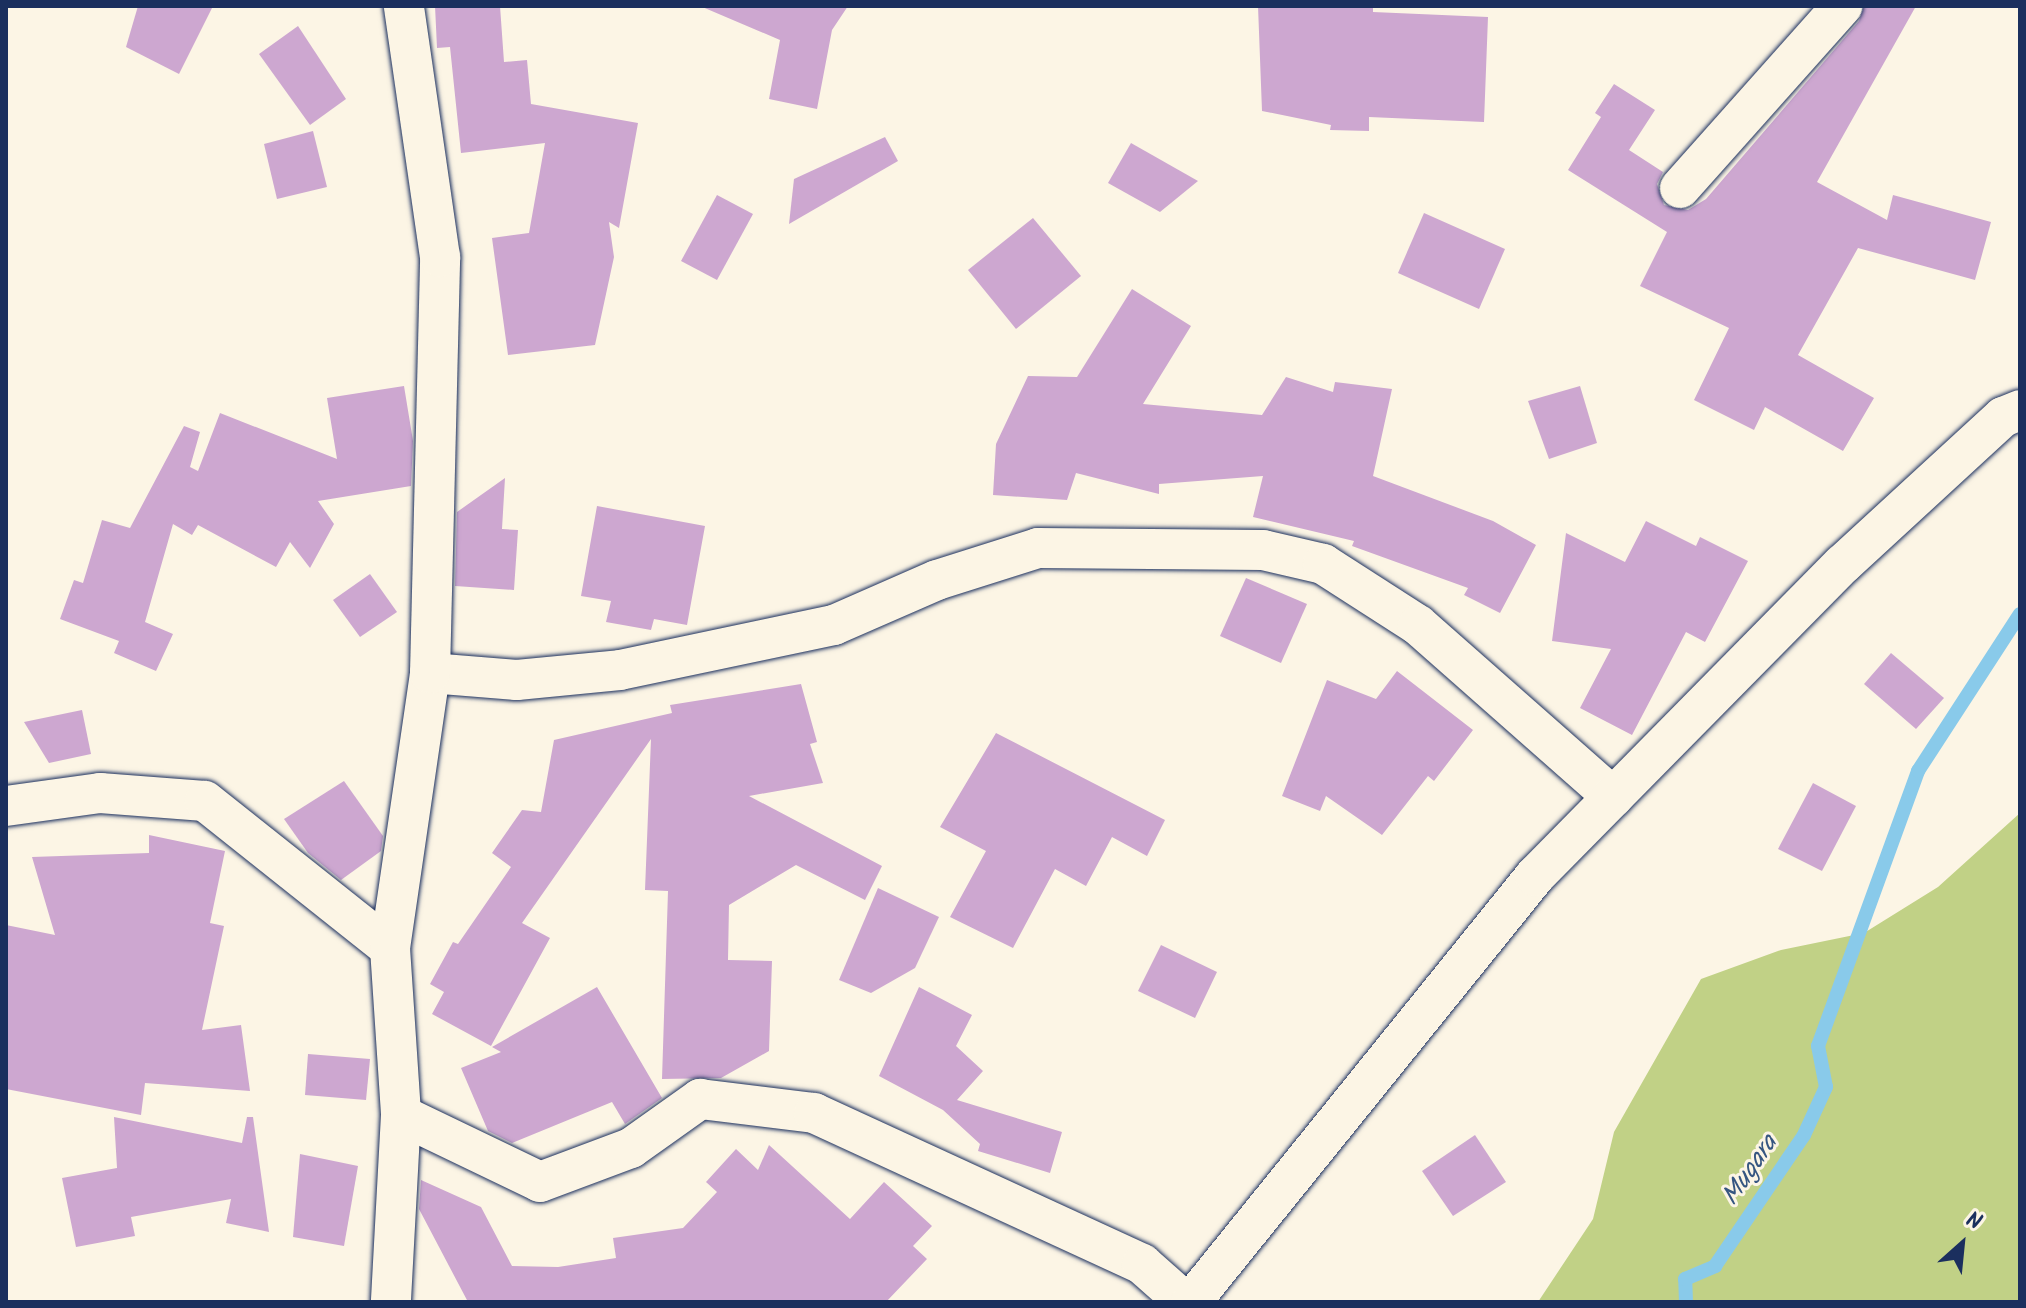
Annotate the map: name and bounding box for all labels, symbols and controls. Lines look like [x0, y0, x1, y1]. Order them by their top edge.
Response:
water label: Mugara [1716, 1130, 1786, 1212]
text: N [1959, 1203, 1987, 1241]
north arrow [1922, 1204, 2002, 1284]

